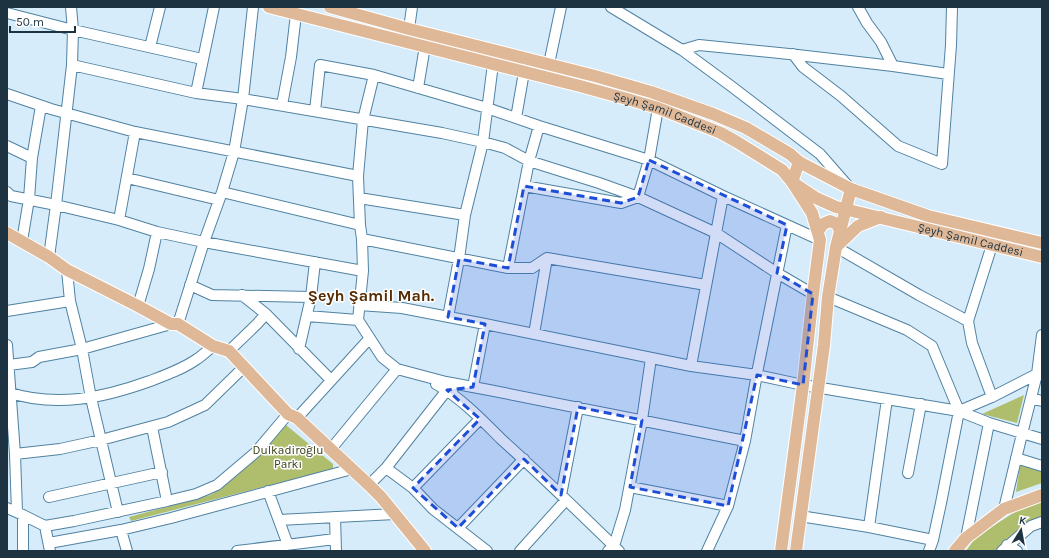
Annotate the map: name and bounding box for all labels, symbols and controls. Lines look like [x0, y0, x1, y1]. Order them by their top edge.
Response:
scale bar [10, 8, 75, 34]
text: 50 m [16, 15, 44, 29]
street label: Şeyh Şamil Caddesi [612, 89, 718, 137]
street label: Şeyh Şamil Caddesi [916, 220, 1025, 259]
district label: Şeyh Şamil Mah. [308, 286, 435, 305]
park label: Dulkadiroğlu Parkı [253, 443, 323, 471]
north arrow [1001, 510, 1041, 550]
text: K [1018, 514, 1028, 528]

